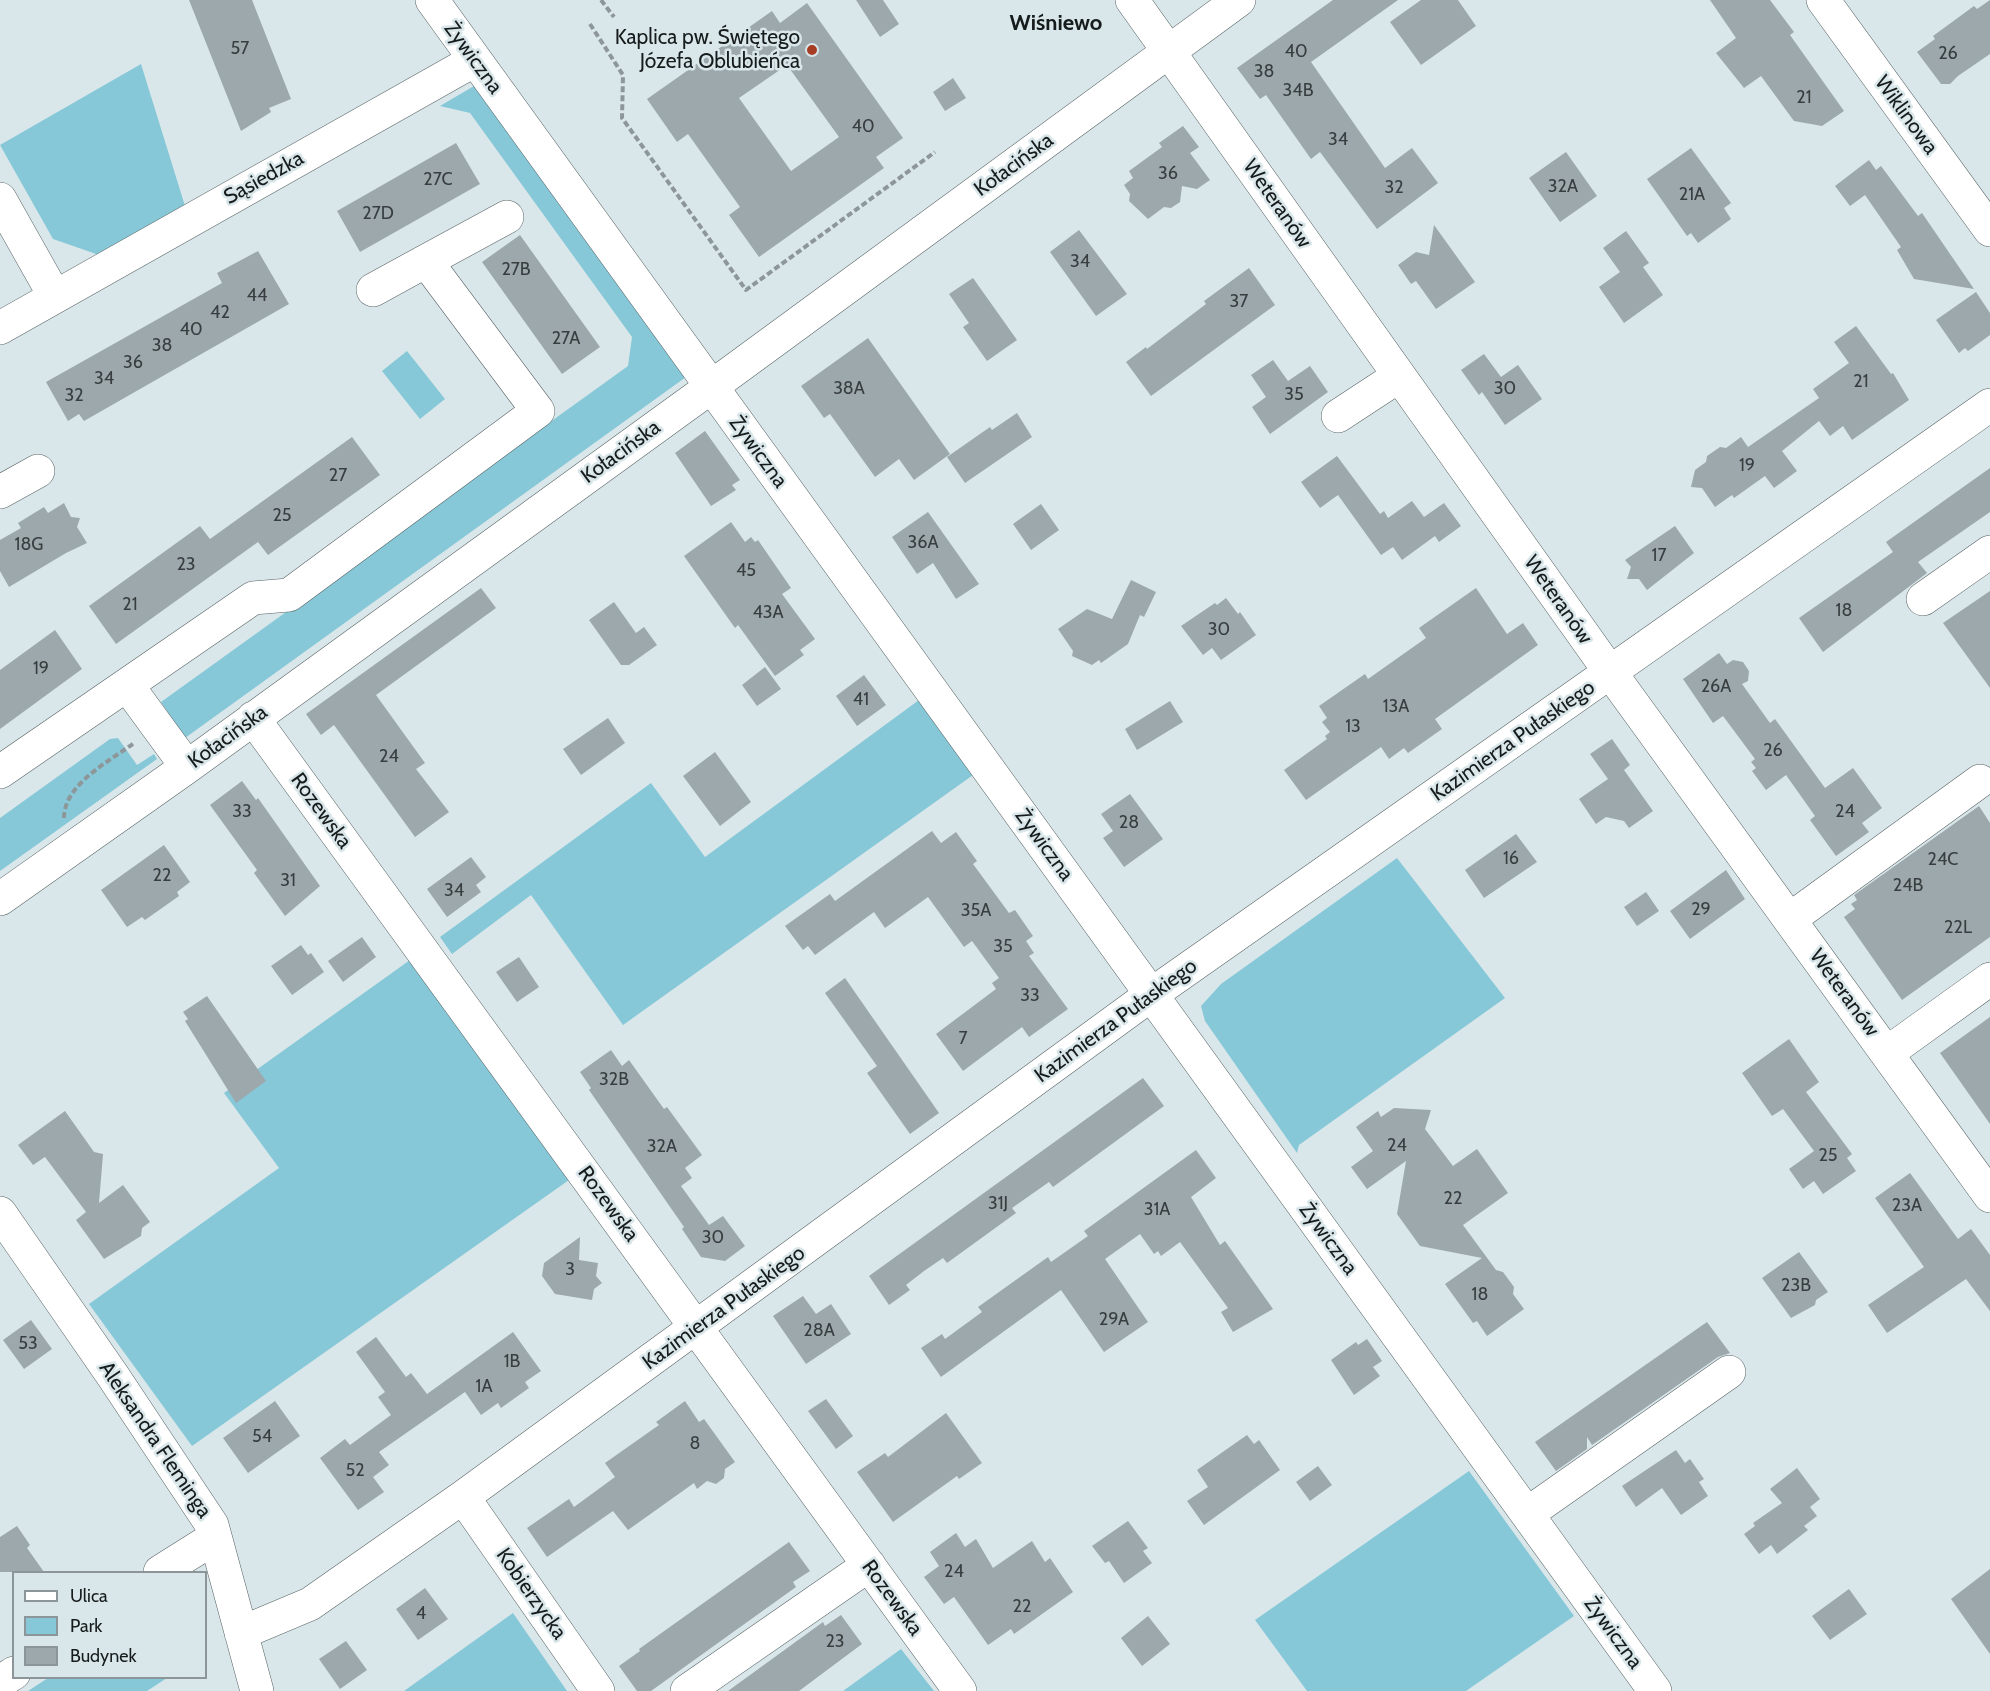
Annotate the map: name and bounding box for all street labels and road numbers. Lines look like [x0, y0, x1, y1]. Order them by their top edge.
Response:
street label: Żywiczna [438, 17, 508, 99]
street label: Wiklinowa [1869, 71, 1943, 159]
street label: Kołacińska [970, 128, 1058, 202]
street label: Sąsiedzka [220, 146, 308, 210]
street label: Weteranów [1237, 155, 1317, 253]
street label: Żywiczna [723, 411, 793, 493]
street label: Kołacińska [577, 415, 665, 489]
street label: Weteranów [1518, 551, 1598, 649]
street label: Kazimierza Pułaskiego [1426, 675, 1600, 807]
street label: Kołacińska [184, 700, 272, 774]
street label: Rozewska [285, 768, 357, 854]
street label: Żywiczna [1009, 804, 1079, 886]
street label: Weteranów [1804, 944, 1884, 1042]
street label: Kazimierza Pułaskiego [1030, 954, 1202, 1088]
street label: Rozewska [572, 1161, 644, 1247]
street label: Żywiczna [1293, 1198, 1363, 1280]
street label: Kazimierza Pułaskiego [638, 1241, 810, 1375]
street label: Aleksandra Fleminga [93, 1357, 217, 1523]
street label: Kobierzycka [490, 1544, 572, 1644]
street label: Rozewska [856, 1555, 928, 1641]
street label: Żywiczna [1578, 1592, 1648, 1674]

